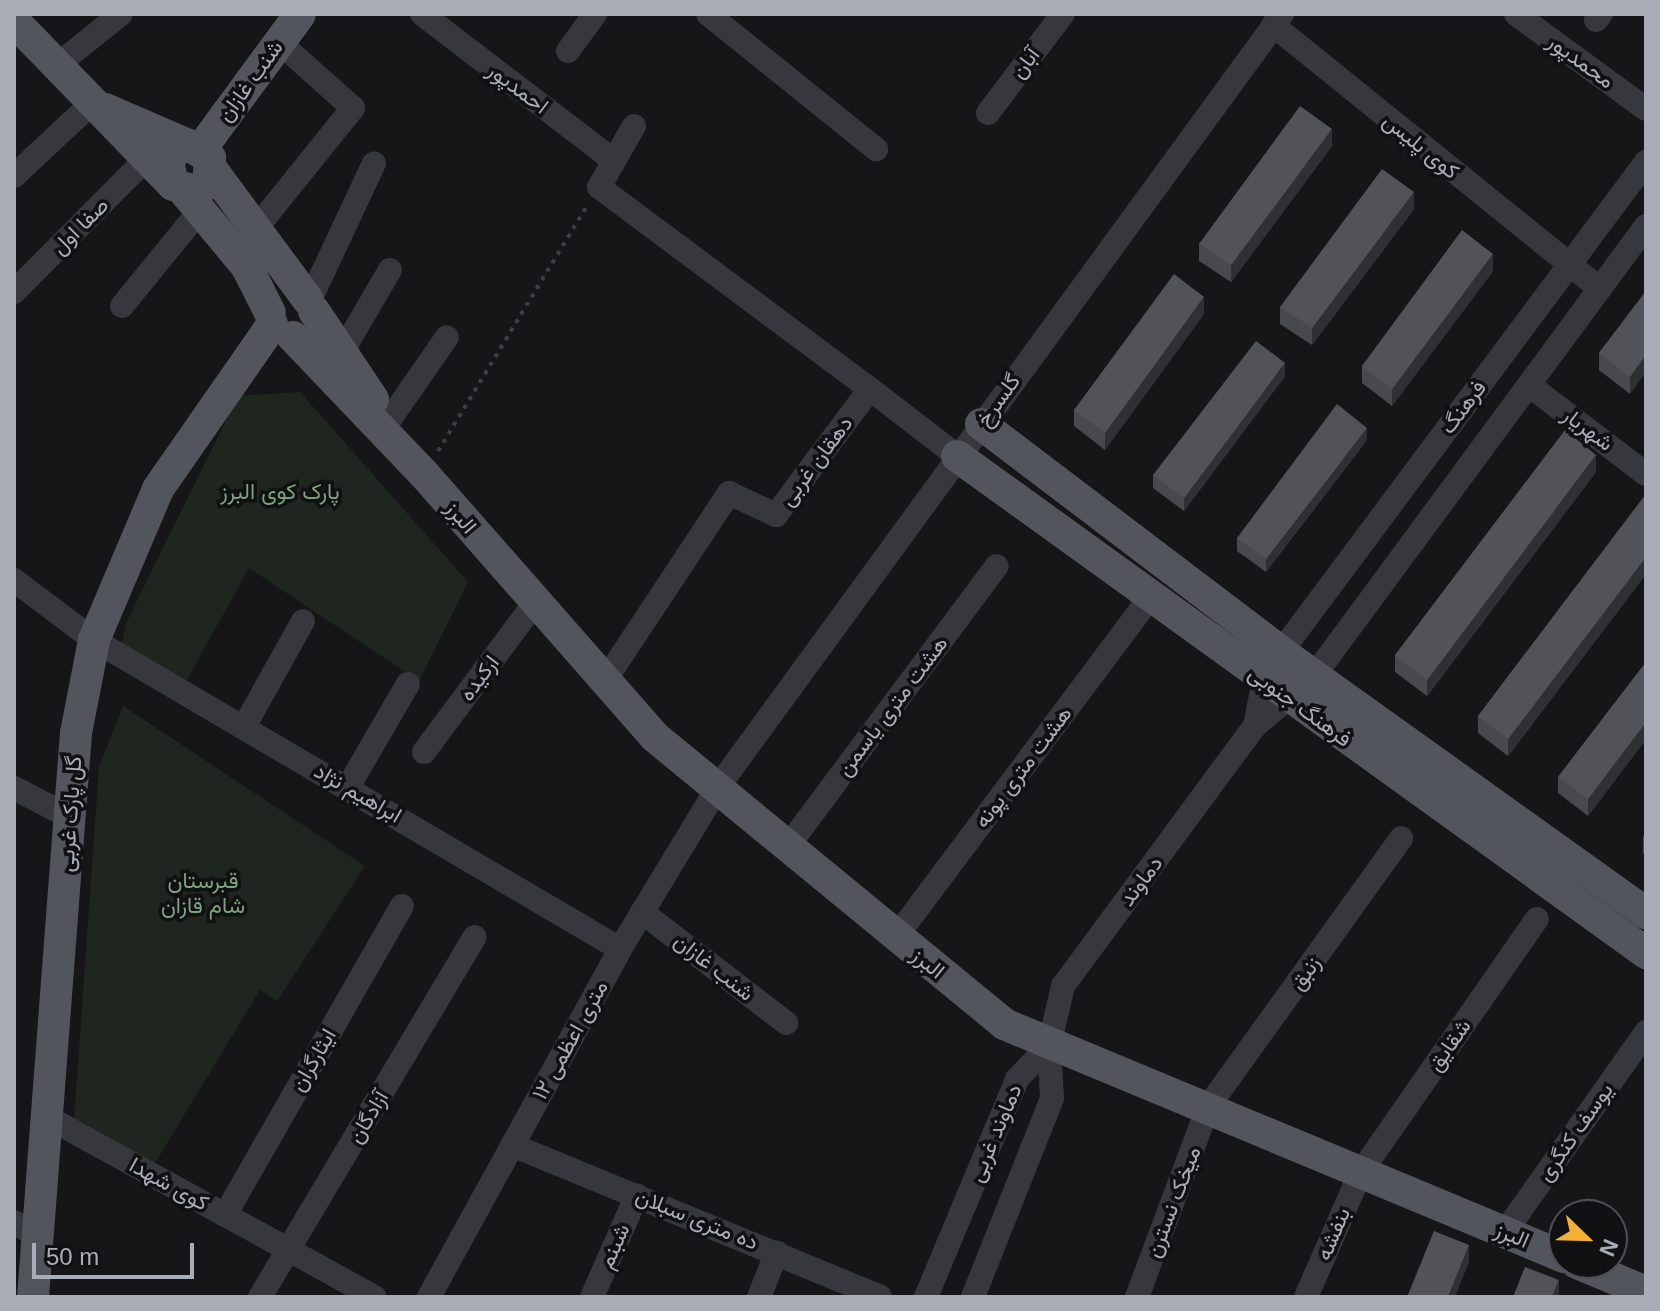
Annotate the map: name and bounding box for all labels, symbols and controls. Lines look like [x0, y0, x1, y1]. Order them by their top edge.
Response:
street label: محمدپور [1542, 28, 1620, 94]
street label: شنب غازان [212, 35, 288, 127]
street label: آبان [1005, 42, 1045, 84]
street label: احمدپور [482, 57, 554, 119]
street label: کوی پلیس [1378, 107, 1464, 185]
street label: صفا اول [46, 192, 114, 260]
street label: گلسرخ [970, 369, 1026, 431]
street label: فرهنگ [1434, 375, 1492, 439]
street label: شهریار [1557, 401, 1619, 457]
street label: دهقان غربی [774, 411, 858, 511]
park label: پارک کوی البرز [220, 479, 340, 505]
street label: البرز [440, 495, 482, 539]
street label: هشت متری یاسمن [831, 631, 953, 781]
street label: ارکیده [453, 650, 505, 706]
street label: فرهنگ جنوبی [1243, 660, 1357, 752]
street label: هشت متری پونه [969, 701, 1077, 833]
street label: گل پارک غربی [53, 755, 87, 873]
street label: ابراهیم نژاد [310, 757, 406, 829]
street label: دماوند [1114, 851, 1168, 911]
park label: قبرستان شام قازان [161, 867, 245, 918]
street label: شنب غازان [669, 927, 759, 1007]
street label: البرز [906, 942, 950, 984]
street label: زنبق [1284, 951, 1326, 995]
street label: ۱۲ متری اعظمی [526, 976, 614, 1104]
street label: شقایق [1422, 1014, 1476, 1076]
street label: ایثارگران [284, 1024, 342, 1096]
street label: یوسف کنگری [1531, 1078, 1619, 1186]
street label: دماوند غربی [963, 1080, 1027, 1186]
street label: آزادگان [342, 1086, 394, 1148]
street label: میخک نسترن [1140, 1143, 1206, 1261]
street label: کوی شهدا [125, 1152, 213, 1216]
street label: ده متری سبلان [632, 1182, 762, 1256]
north arrow [1548, 1199, 1628, 1279]
street label: بنفشه [1310, 1204, 1356, 1264]
street label: البرز [1491, 1216, 1533, 1254]
street label: شبنم [593, 1219, 635, 1273]
scale bar [36, 1227, 198, 1277]
text: N [1594, 1236, 1623, 1260]
text: 50 m [46, 1243, 99, 1270]

